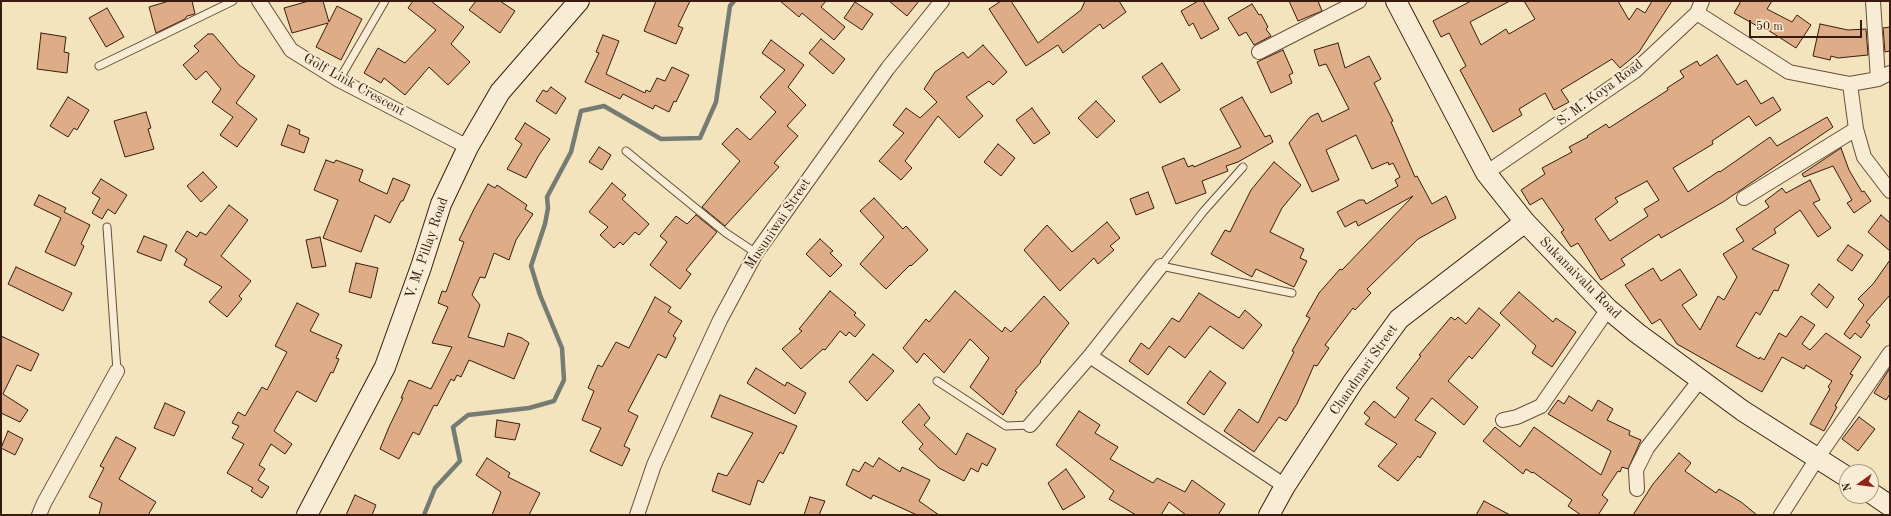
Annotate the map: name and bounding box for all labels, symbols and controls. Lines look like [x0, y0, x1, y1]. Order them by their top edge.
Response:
scale bar [1751, 12, 1864, 38]
text: 50 m [1756, 21, 1783, 33]
street label: Golf Link Crescent [300, 50, 408, 120]
street label: S. M. Koya Road [1554, 56, 1646, 130]
street label: Musuniwai Street [741, 175, 815, 273]
street label: V. M. Pillay Road [402, 195, 452, 301]
street label: Sukanaivalu Road [1536, 234, 1624, 322]
street label: Chandmari Street [1326, 321, 1402, 419]
north arrow [1839, 464, 1879, 504]
text: N [1841, 481, 1854, 492]

